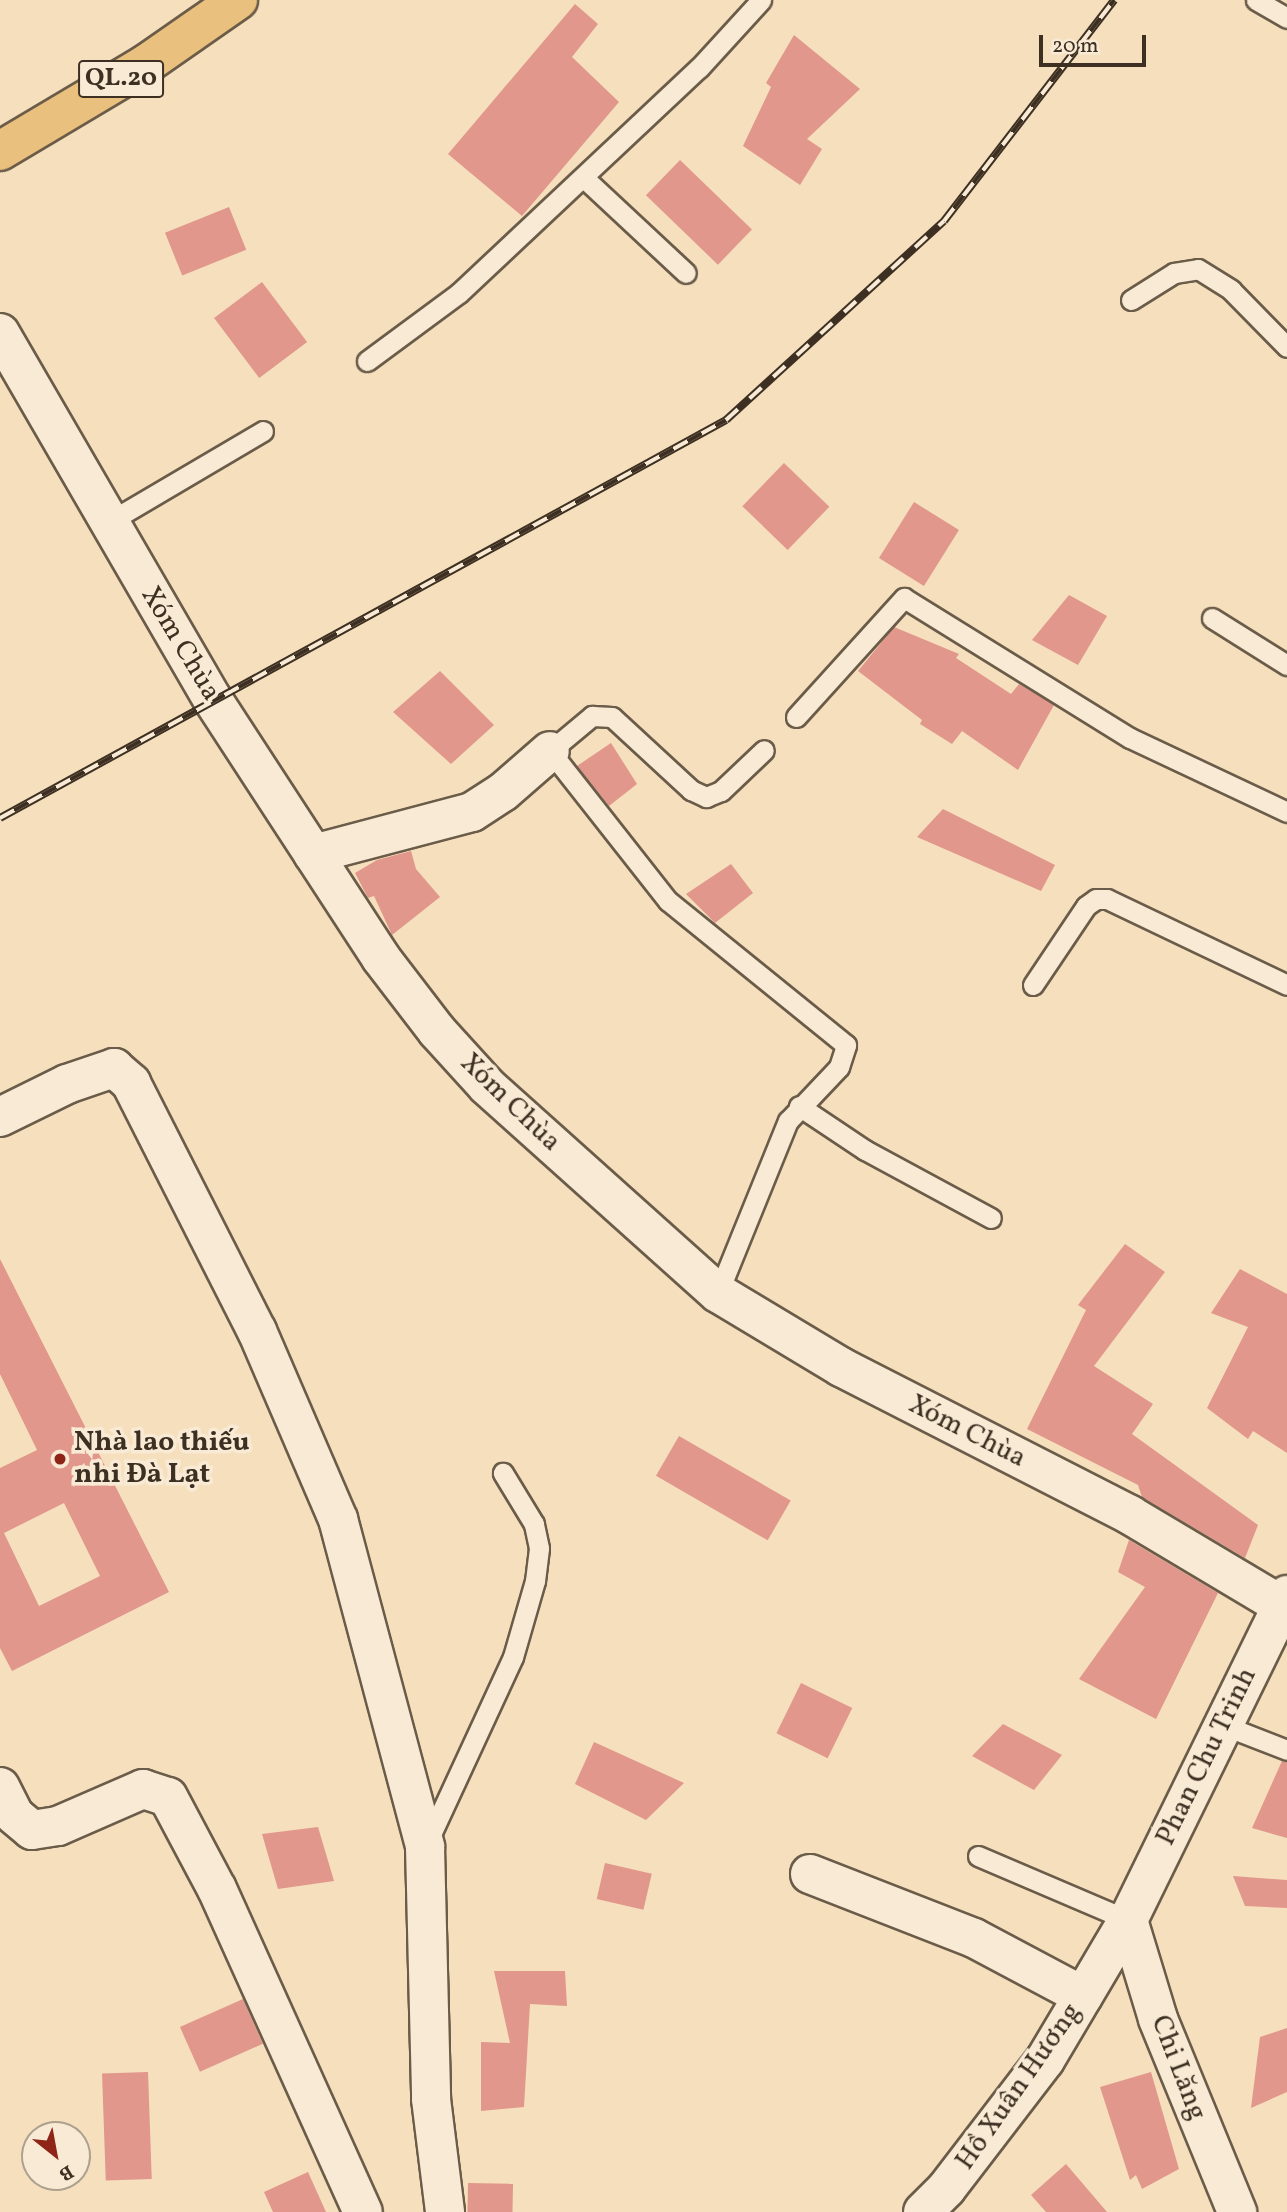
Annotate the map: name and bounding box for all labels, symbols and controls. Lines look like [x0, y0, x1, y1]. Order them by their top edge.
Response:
scale bar [1042, 21, 1149, 65]
text: 20 m [1052, 32, 1098, 61]
road number: QL.20 [77, 57, 165, 102]
street label: Xóm Chùa [133, 581, 227, 707]
street label: Xóm Chùa [453, 1047, 567, 1159]
street label: Xóm Chùa [903, 1388, 1031, 1476]
place label: Nhà lao thiếu nhi Đà Lạt [74, 1426, 250, 1492]
marker: Nhà lao thiếu nhi Đà Lạt [52, 1451, 68, 1467]
street label: Phan Chu Trinh [1149, 1662, 1265, 1852]
street label: Hồ Xuân Hương [949, 1997, 1089, 2177]
street label: Chi Lăng [1143, 2011, 1213, 2125]
north arrow [21, 2121, 91, 2191]
text: B [54, 2158, 78, 2187]

